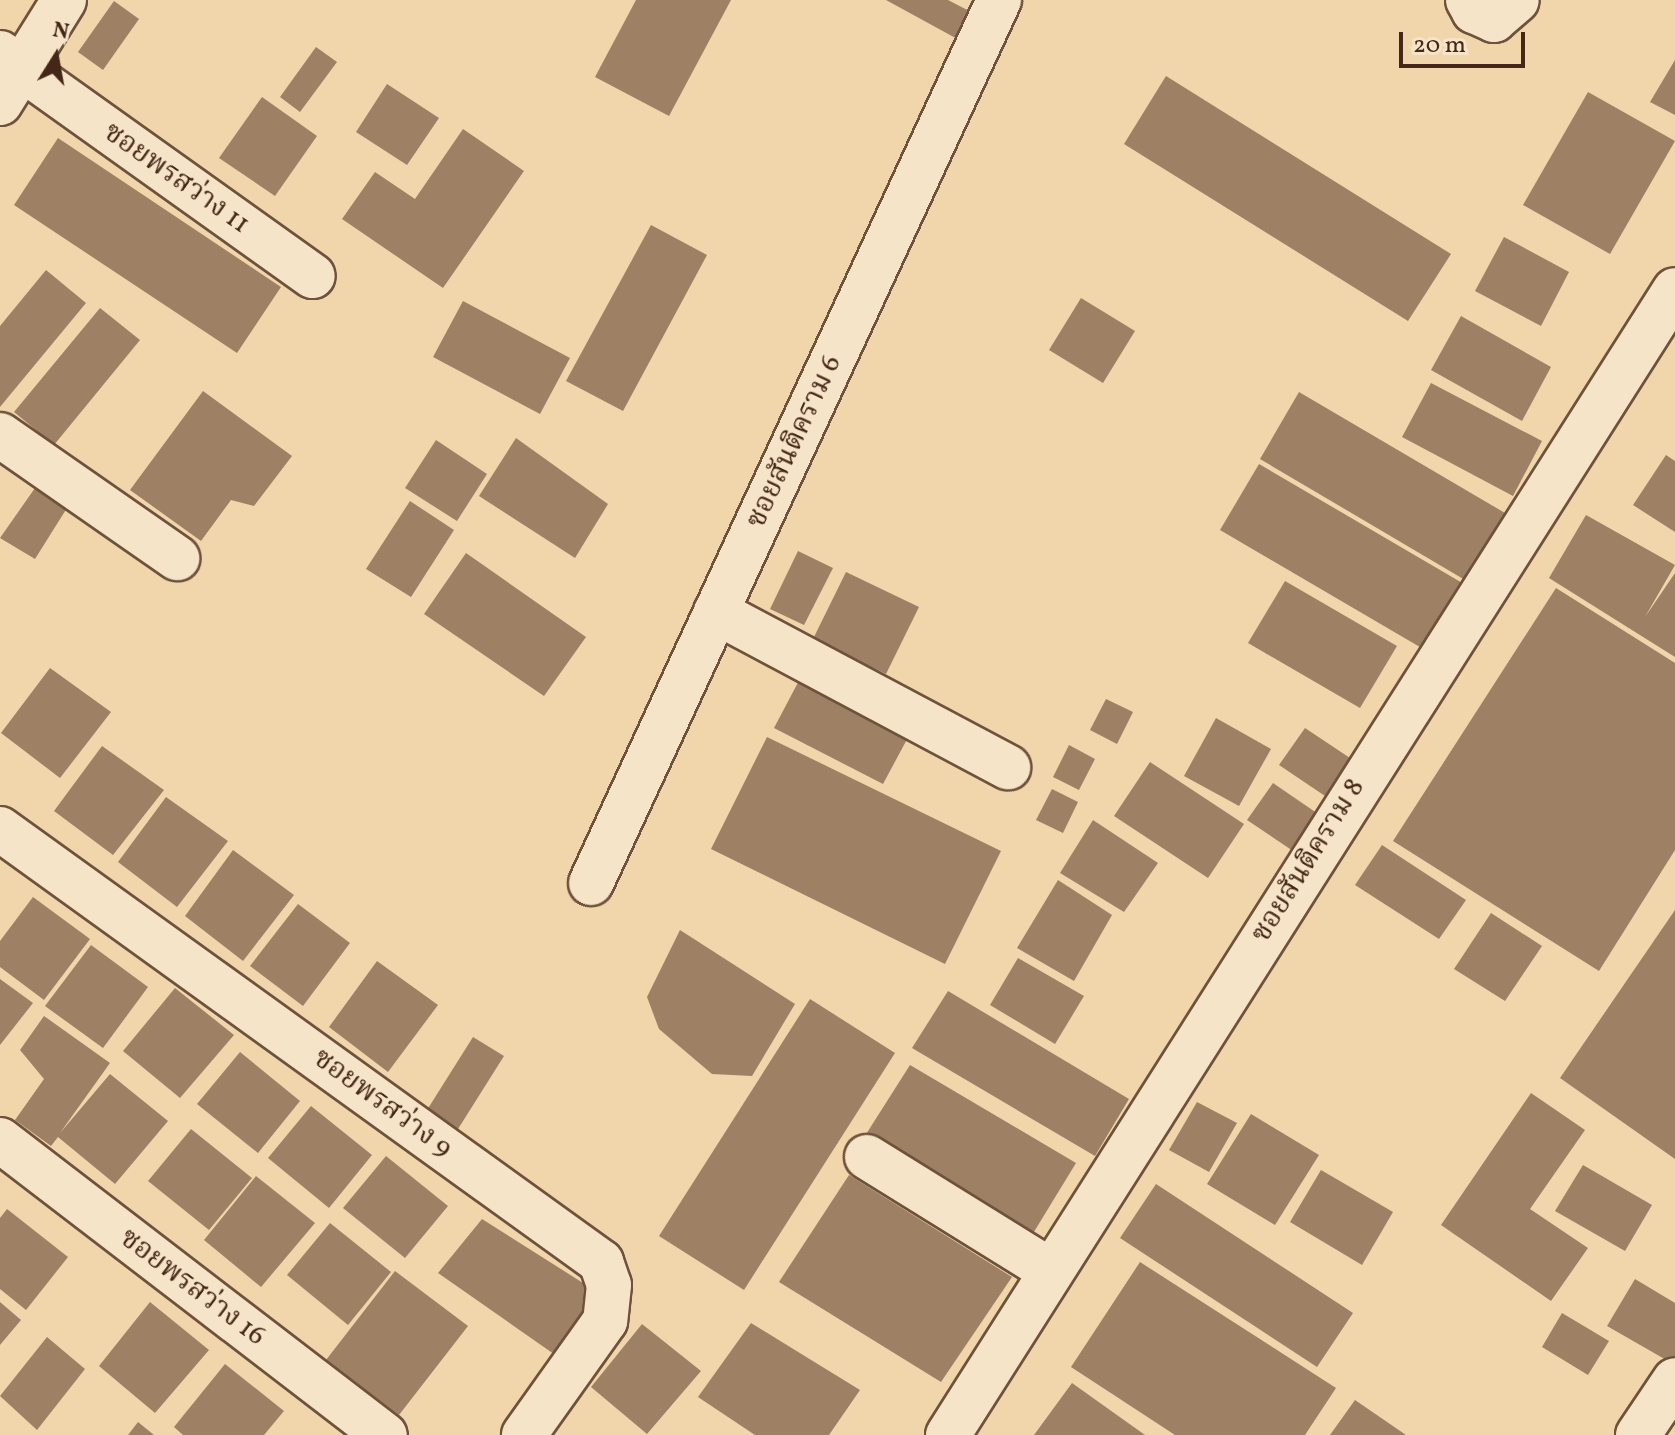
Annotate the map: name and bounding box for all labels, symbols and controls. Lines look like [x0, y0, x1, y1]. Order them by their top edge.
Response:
text: N [50, 15, 71, 49]
north arrow [16, 16, 96, 96]
scale bar [1403, 16, 1529, 66]
text: 20 m [1413, 29, 1466, 63]
street label: ซอยพรสว่าง 11 [96, 116, 256, 242]
street label: ซอยสันติคราม 6 [740, 350, 850, 534]
street label: ซอยสันติคราม 8 [1245, 773, 1373, 949]
street label: ซอยพรสว่าง 9 [306, 1042, 458, 1166]
street label: ซอยพรสว่าง 16 [112, 1222, 272, 1354]

